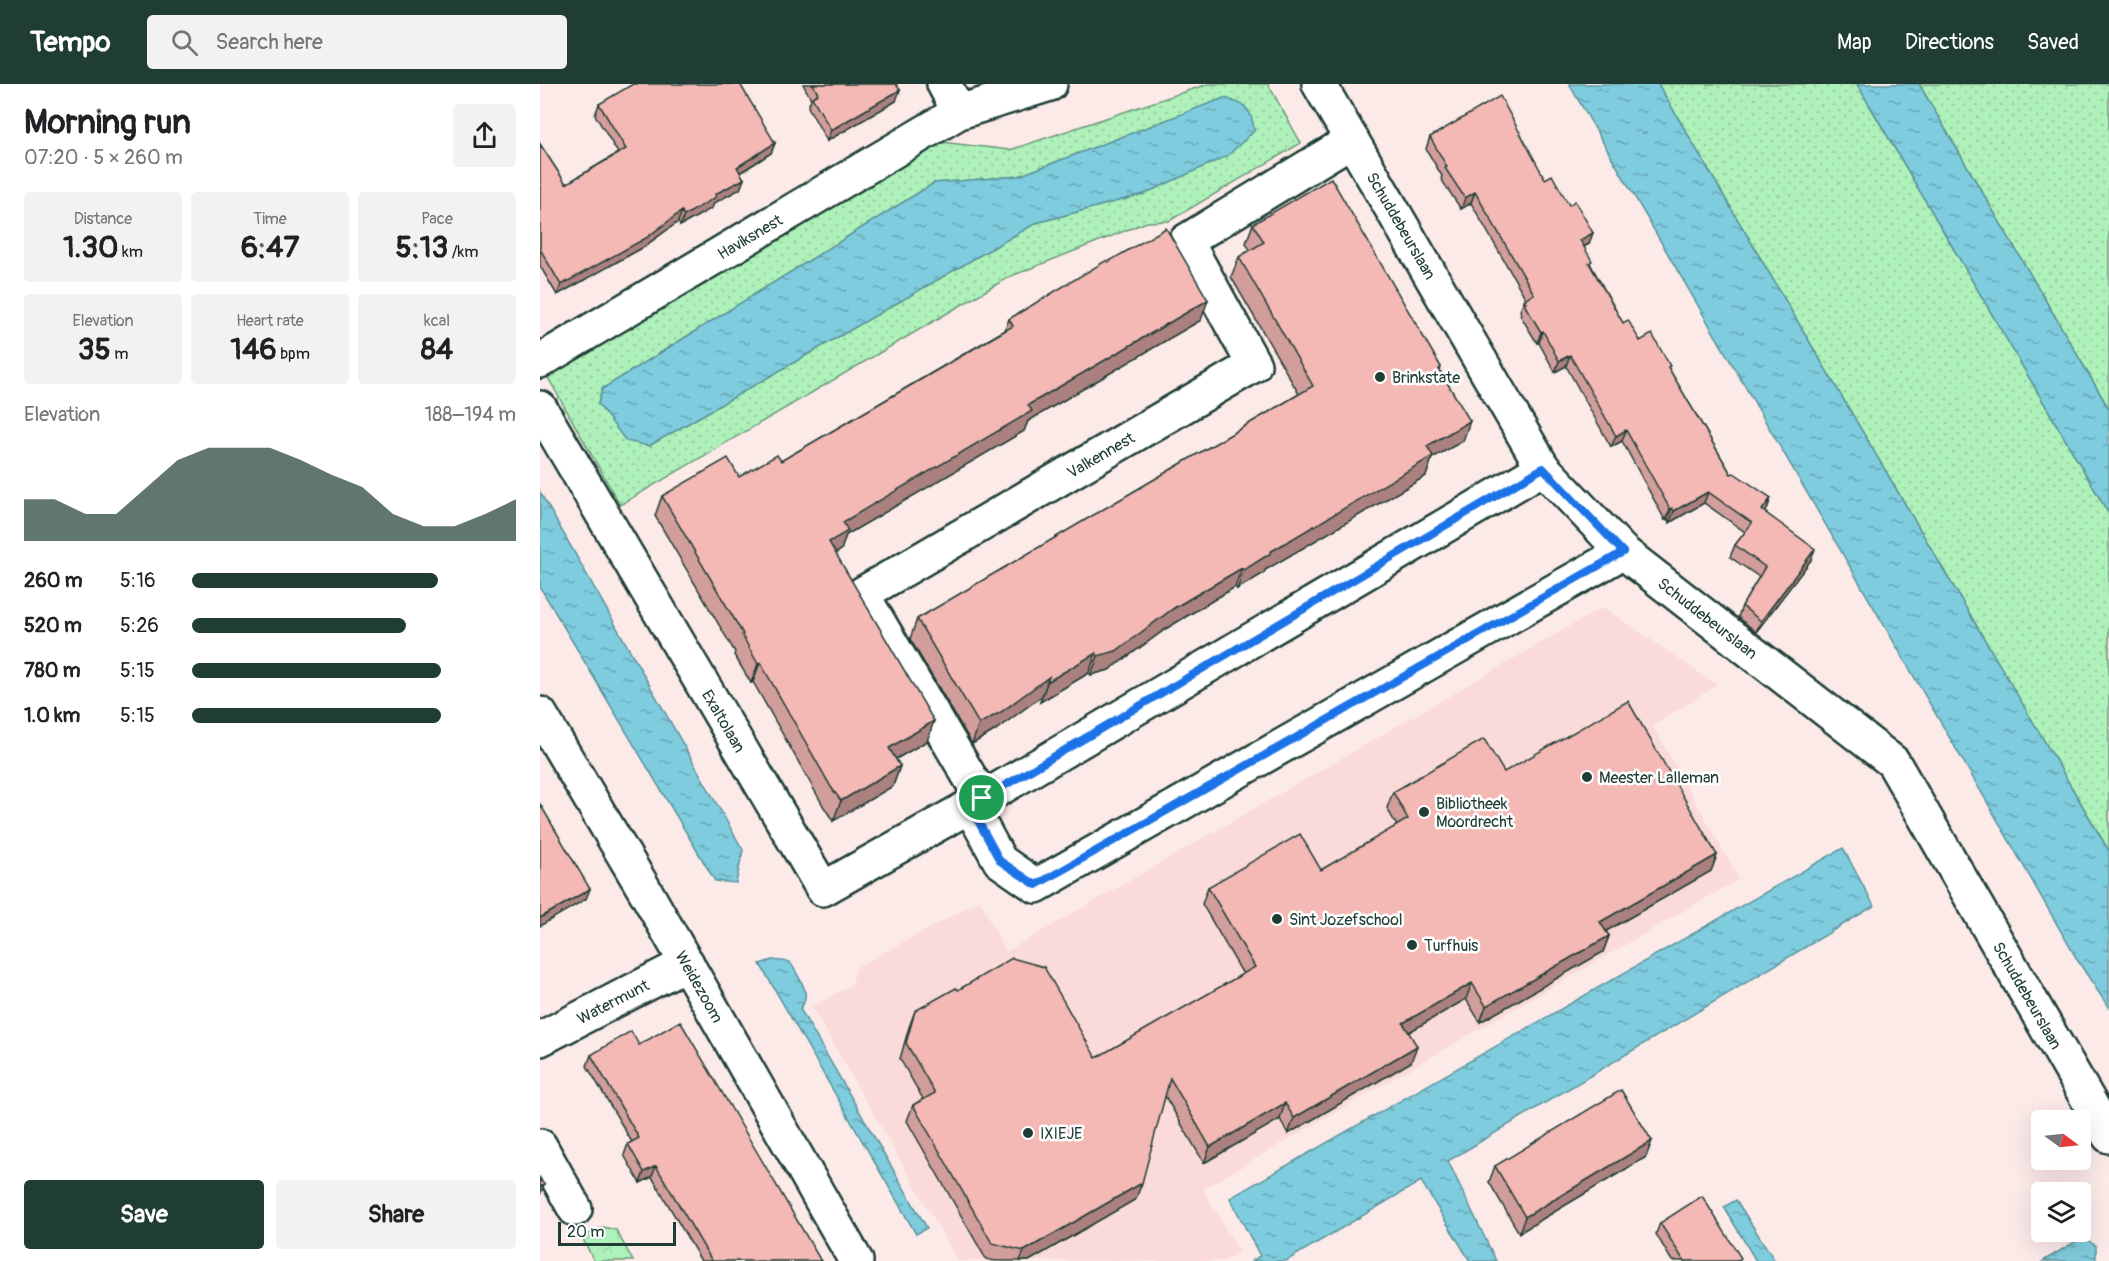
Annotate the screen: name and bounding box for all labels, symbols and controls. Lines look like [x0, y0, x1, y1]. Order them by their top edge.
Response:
search box [147, 15, 567, 69]
text: Tempo [30, 25, 111, 60]
icon: search [168, 26, 201, 59]
text: Search here [216, 28, 323, 56]
text: Map [1837, 29, 1872, 56]
text: Directions [1905, 29, 1994, 56]
text: Saved [2027, 29, 2079, 56]
text: Morning run [24, 102, 191, 143]
button: share [453, 104, 516, 167]
text: 07:20 · 5 × 260 m [24, 145, 183, 170]
street label: Schuddebeurslaan [1362, 169, 1440, 283]
text: Distance [74, 209, 132, 229]
text: Time [253, 209, 287, 229]
text: Pace [421, 209, 453, 229]
street label: Haviksnest [714, 210, 787, 264]
text: 1.30 [63, 229, 119, 266]
text: 6:47 [241, 229, 299, 266]
text: 5:13 [396, 229, 448, 266]
text: km [119, 242, 143, 262]
text: /km [448, 242, 478, 262]
text: Elevation [73, 311, 133, 331]
text: Heart rate [236, 311, 304, 331]
text: kcal [424, 311, 450, 331]
text: 35 [78, 331, 111, 368]
text: 146 [230, 331, 277, 368]
text: 84 [421, 331, 453, 368]
text: m [111, 344, 128, 364]
text: bpm [277, 344, 310, 364]
place label: Brinkstate [1392, 368, 1460, 388]
marker: Brinkstate [1373, 370, 1387, 384]
text: Elevation [24, 402, 100, 427]
text: 188–194 m [424, 402, 516, 427]
street label: Valkennest [1064, 428, 1139, 483]
text: 260 m [24, 568, 83, 593]
text: 5:16 [120, 568, 156, 593]
street label: Schuddebeurslaan [1653, 574, 1761, 664]
text: 520 m [24, 613, 82, 638]
text: 5:26 [120, 613, 159, 638]
text: 780 m [24, 658, 80, 683]
text: 5:15 [120, 658, 155, 683]
street label: Exaltolaan [697, 686, 749, 756]
text: 1.0 km [24, 703, 80, 728]
text: 5:15 [120, 703, 155, 728]
place label: Meester Lalleman [1599, 768, 1719, 788]
marker: Meester Lalleman [1580, 770, 1594, 784]
pin [956, 772, 1007, 823]
icon: arrive [965, 781, 998, 814]
place label: Bibliotheek Moordrecht [1436, 794, 1514, 832]
marker: Bibliotheek Moordrecht [1417, 805, 1431, 819]
place label: Sint Jozefschool [1289, 910, 1403, 930]
marker: Sint Jozefschool [1270, 912, 1284, 926]
place label: Turfhuis [1424, 936, 1478, 956]
marker: Turfhuis [1405, 938, 1419, 952]
street label: Schuddebeurslaan [1988, 938, 2066, 1053]
street label: Weidezoom [670, 948, 727, 1027]
street label: Watermunt [574, 975, 653, 1029]
north arrow [2031, 1110, 2091, 1170]
map controls [2031, 1110, 2091, 1242]
place label: IXIEJE [1040, 1124, 1082, 1144]
marker: IXIEJE [1021, 1126, 1035, 1140]
button: Save [24, 1180, 264, 1249]
button: Share [276, 1180, 516, 1249]
button: layers [2031, 1182, 2091, 1242]
scale bar [558, 1219, 676, 1246]
text: 20 m [567, 1222, 605, 1242]

